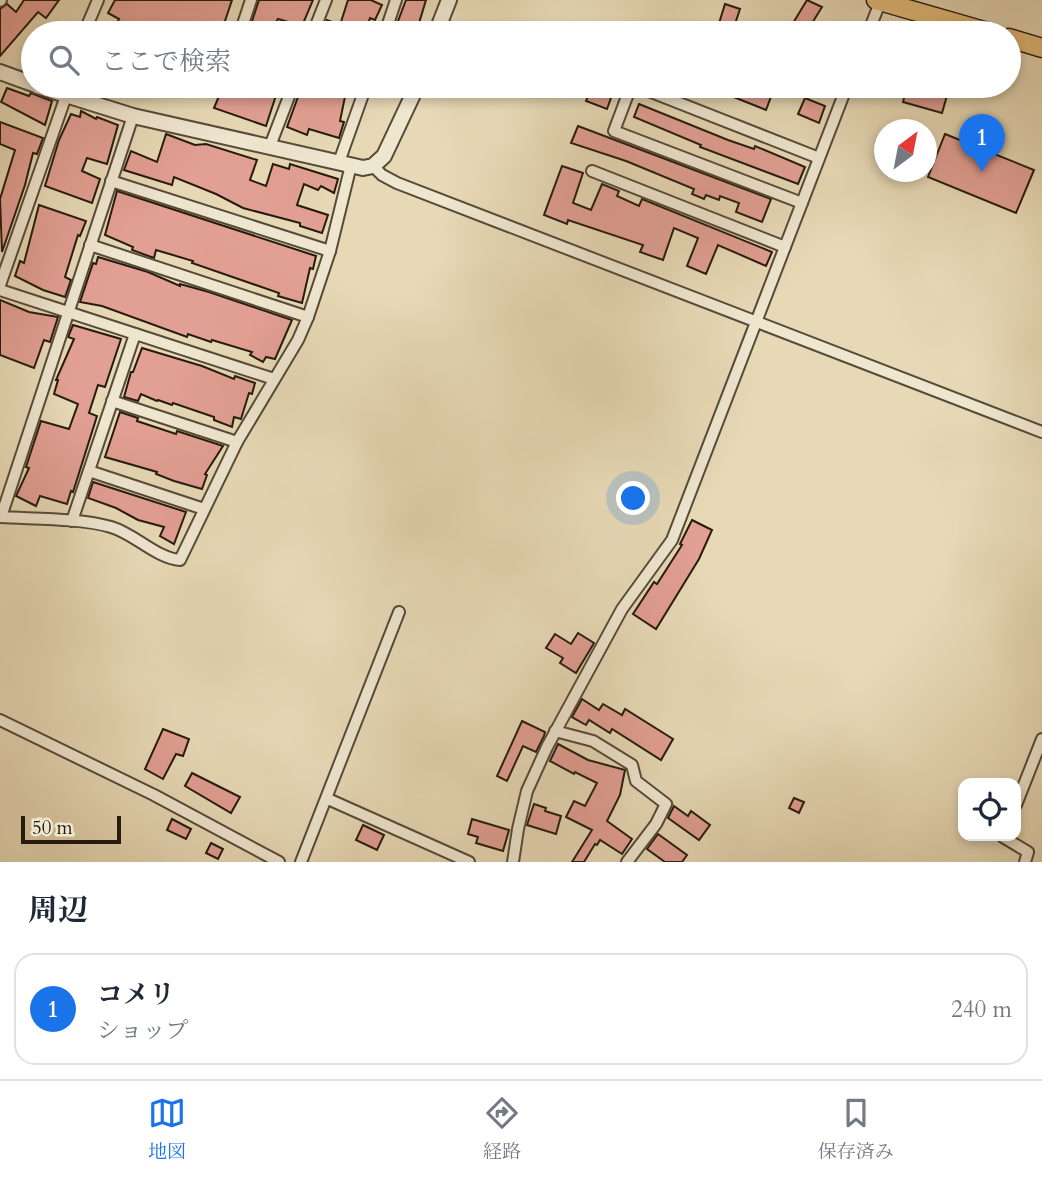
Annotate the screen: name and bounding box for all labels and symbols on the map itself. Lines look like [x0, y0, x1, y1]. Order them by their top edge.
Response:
pin: 1 [959, 114, 1005, 172]
north arrow [874, 119, 937, 182]
your location [616, 481, 650, 515]
scale bar [21, 813, 121, 845]

